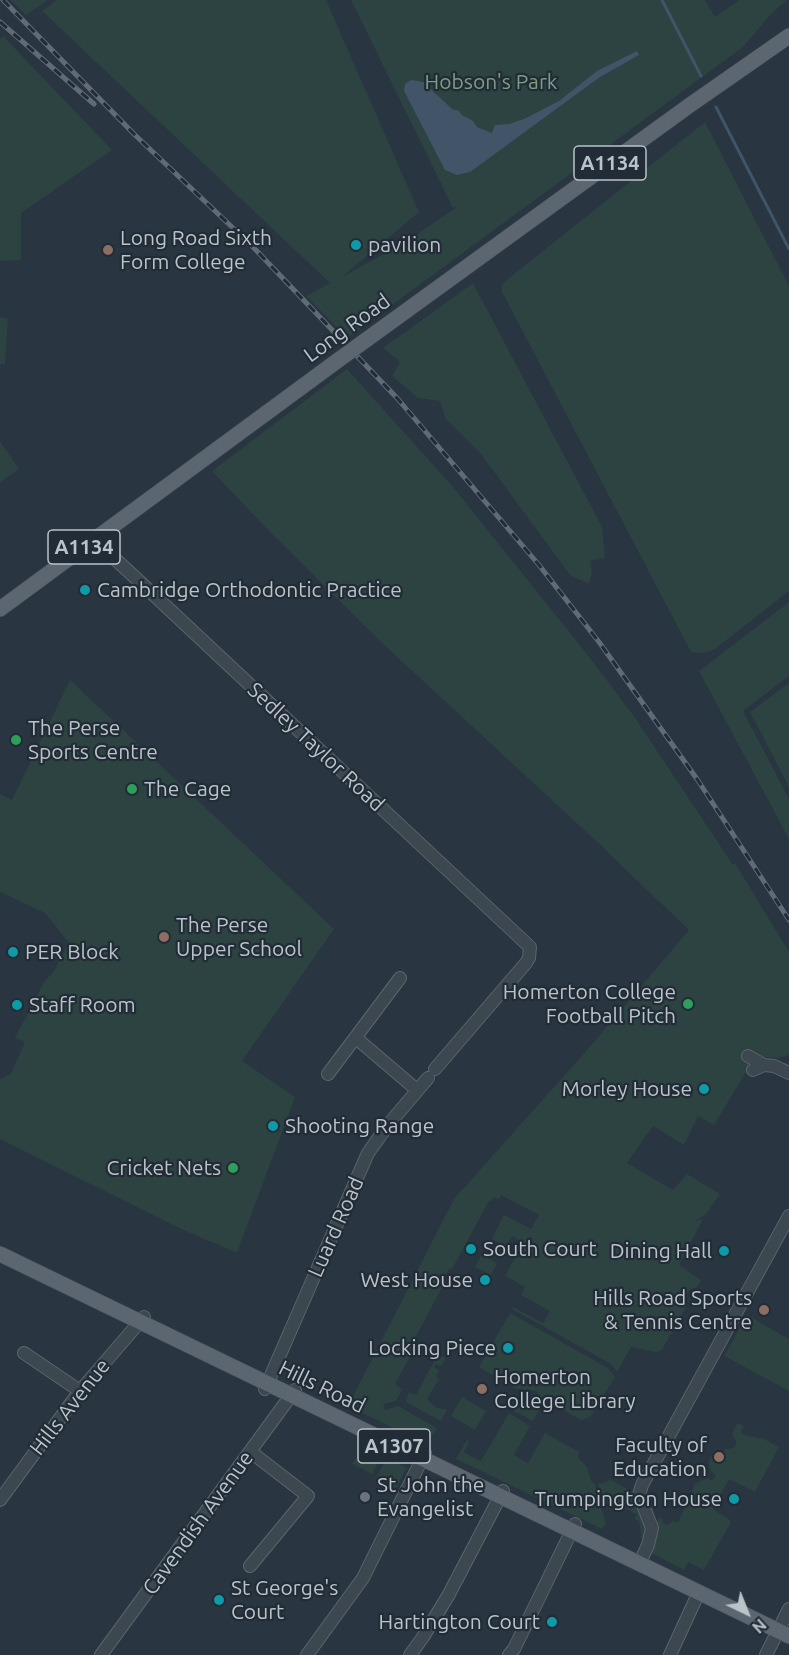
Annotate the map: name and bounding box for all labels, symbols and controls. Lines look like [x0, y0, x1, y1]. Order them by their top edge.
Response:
park label: Hobson's Park [425, 69, 557, 95]
road number: A1134 [574, 146, 646, 180]
place label: Long Road Sixth Form College [120, 225, 272, 275]
place label: pavilion [368, 232, 441, 258]
marker: pavilion [349, 238, 363, 252]
marker: Long Road Sixth Form College [101, 243, 115, 257]
street label: Long Road [299, 288, 395, 368]
road number: A1134 [48, 530, 120, 564]
place label: Cambridge Orthodontic Practice [97, 577, 402, 603]
marker: Cambridge Orthodontic Practice [78, 583, 92, 597]
street label: Sedley Taylor Road [242, 677, 390, 817]
place label: The Perse Sports Centre [28, 715, 158, 765]
marker: The Perse Sports Centre [9, 733, 23, 747]
place label: The Cage [144, 776, 231, 802]
marker: The Cage [125, 782, 139, 796]
place label: The Perse Upper School [176, 912, 302, 962]
marker: The Perse Upper School [157, 930, 171, 944]
place label: PER Block [25, 939, 119, 965]
marker: PER Block [6, 945, 20, 959]
place label: Homerton College Football Pitch [503, 979, 676, 1029]
place label: Staff Room [29, 992, 136, 1018]
marker: Homerton College Football Pitch [681, 997, 695, 1011]
marker: Staff Room [10, 998, 24, 1012]
place label: Morley House [562, 1076, 692, 1102]
marker: Morley House [697, 1082, 711, 1096]
place label: Shooting Range [285, 1113, 434, 1139]
marker: Shooting Range [266, 1119, 280, 1133]
place label: Cricket Nets [106, 1155, 221, 1181]
marker: Cricket Nets [226, 1161, 240, 1175]
street label: Luard Road [303, 1173, 369, 1281]
place label: South Court [483, 1236, 597, 1262]
place label: Dining Hall [610, 1238, 712, 1264]
marker: South Court [464, 1242, 478, 1256]
marker: Dining Hall [717, 1244, 731, 1258]
place label: West House [361, 1267, 473, 1293]
marker: West House [478, 1273, 492, 1287]
place label: Hills Road Sports & Tennis Centre [593, 1285, 752, 1335]
marker: Hills Road Sports & Tennis Centre [757, 1303, 771, 1317]
place label: Locking Piece [368, 1335, 496, 1361]
marker: Locking Piece [501, 1341, 515, 1355]
street label: Hills Avenue [25, 1354, 115, 1460]
street label: Hills Road [275, 1355, 369, 1419]
place label: Homerton College Library [494, 1364, 636, 1414]
marker: Homerton College Library [475, 1382, 489, 1396]
road number: A1307 [358, 1429, 430, 1463]
place label: Faculty of Education [613, 1432, 707, 1482]
street label: Cavendish Avenue [137, 1446, 259, 1600]
marker: Faculty of Education [712, 1450, 726, 1464]
place label: St John the Evangelist [377, 1472, 484, 1522]
place label: Trumpington House [535, 1486, 722, 1512]
marker: St John the Evangelist [358, 1490, 372, 1504]
marker: Trumpington House [727, 1492, 741, 1506]
place label: St George's Court [231, 1575, 338, 1625]
north arrow [717, 1583, 777, 1643]
marker: St George's Court [212, 1593, 226, 1607]
place label: Hartington Court [379, 1609, 540, 1635]
marker: Hartington Court [545, 1615, 559, 1629]
text: N [749, 1616, 770, 1637]

